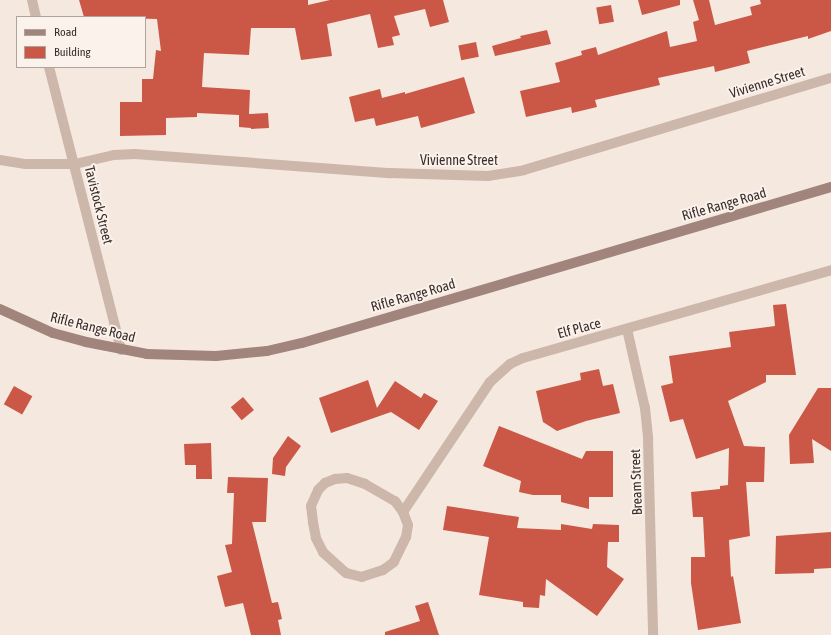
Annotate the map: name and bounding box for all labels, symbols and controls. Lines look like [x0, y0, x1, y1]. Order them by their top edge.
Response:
legend [16, 16, 146, 68]
text: Road [54, 25, 77, 39]
text: Building [54, 45, 91, 59]
street label: Vivienne Street [727, 63, 807, 101]
street label: Vivienne Street [420, 152, 498, 168]
street label: Tavistock Street [81, 164, 117, 246]
street label: Rifle Range Road [680, 184, 768, 224]
street label: Rifle Range Road [369, 275, 457, 315]
street label: Rifle Range Road [49, 308, 137, 346]
street label: Elf Place [556, 314, 602, 342]
street label: Bream Street [626, 449, 646, 515]

